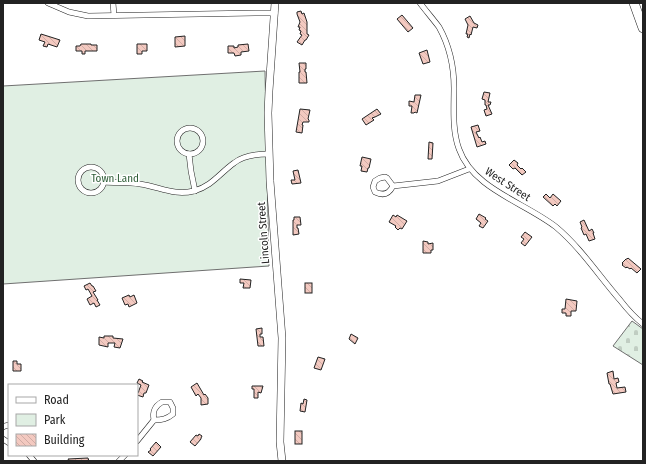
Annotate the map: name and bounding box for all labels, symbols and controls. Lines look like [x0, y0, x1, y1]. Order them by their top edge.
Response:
street label: West Street [483, 165, 533, 204]
park label: Town Land [91, 172, 139, 185]
street label: Lincoln Street [255, 201, 272, 264]
legend [8, 384, 138, 456]
text: Road [44, 393, 69, 407]
text: Park [44, 413, 66, 427]
text: Building [44, 433, 85, 447]

